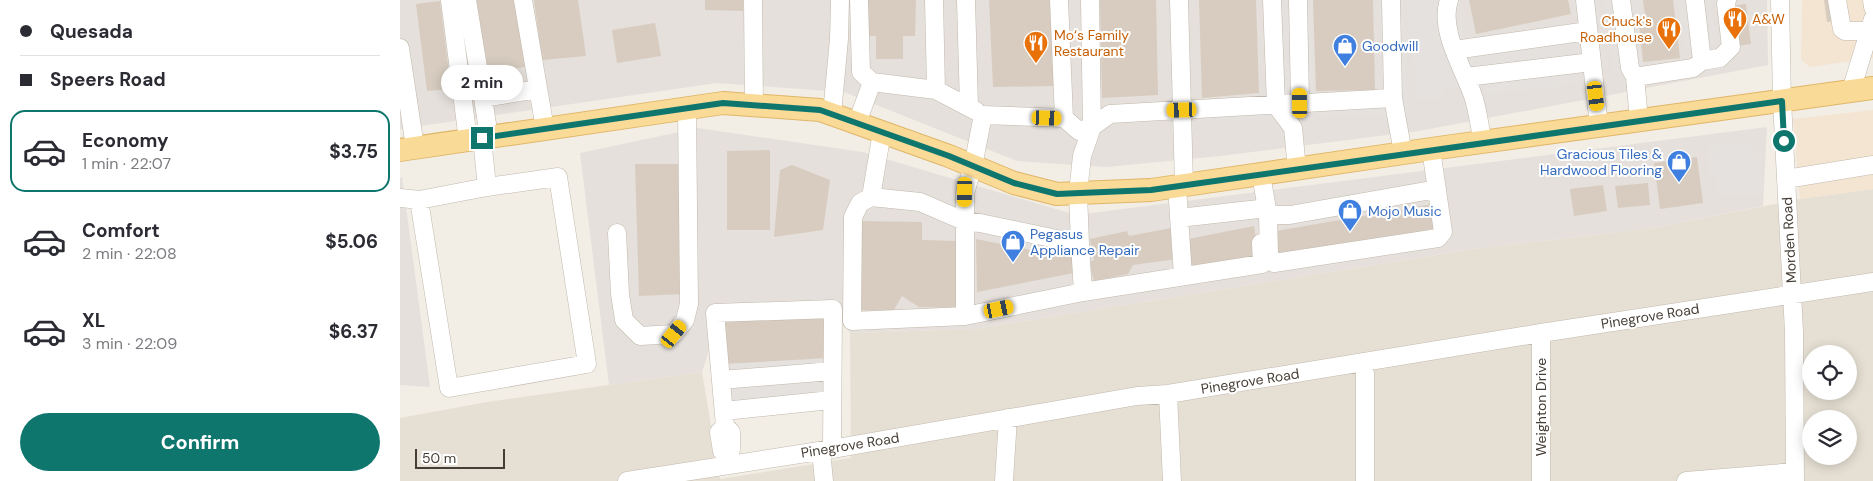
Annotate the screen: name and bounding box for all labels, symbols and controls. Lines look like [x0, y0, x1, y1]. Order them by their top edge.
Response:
restaurant icon: A&W [1722, 6, 1748, 40]
place label: A&W [1752, 10, 1785, 28]
place label: Chuck's Roadhouse [1580, 12, 1652, 46]
restaurant icon: Chuck's Roadhouse [1656, 16, 1682, 50]
text: Quesada [50, 19, 133, 44]
place label: Mo‘s Family Restaurant [1054, 26, 1129, 60]
restaurant icon: Mo‘s Family Restaurant [1023, 30, 1049, 64]
shop icon: Goodwill [1332, 33, 1358, 67]
place label: Goodwill [1362, 37, 1418, 55]
callout: 2 min [441, 66, 523, 100]
text: Speers Road [50, 67, 166, 92]
text: 2 min [461, 72, 503, 93]
car [1586, 80, 1605, 112]
car [1292, 88, 1307, 118]
car [1166, 102, 1197, 118]
car [1031, 110, 1062, 126]
route end [471, 127, 493, 149]
text: Economy [82, 128, 169, 153]
icon: car [22, 129, 67, 174]
route start [1773, 130, 1795, 152]
text: $3.75 [329, 139, 378, 164]
place label: Gracious Tiles & Hardwood Flooring [1540, 145, 1662, 179]
shop icon: Gracious Tiles & Hardwood Flooring [1666, 149, 1692, 183]
text: 1 min · 22:07 [82, 153, 171, 174]
car [957, 177, 972, 207]
street label: Morden Road [1778, 197, 1800, 283]
shop icon: Mojo Music [1337, 198, 1363, 232]
place label: Mojo Music [1368, 202, 1442, 220]
text: Comfort [82, 218, 160, 243]
icon: car [22, 219, 67, 264]
place label: Pegasus Appliance Repair [1030, 225, 1139, 259]
text: $5.06 [325, 229, 378, 254]
shop icon: Pegasus Appliance Repair [1000, 229, 1026, 263]
text: 2 min · 22:08 [82, 243, 177, 264]
car [982, 299, 1015, 319]
street label: Pinegrove Road [1600, 299, 1700, 333]
text: XL [82, 308, 105, 333]
icon: car [22, 309, 67, 354]
car [658, 318, 689, 350]
text: $6.37 [329, 319, 378, 344]
text: 3 min · 22:09 [82, 333, 177, 354]
map controls [1802, 345, 1857, 465]
button: locate [1802, 345, 1857, 400]
street label: Weighton Drive [1532, 358, 1550, 456]
street label: Pinegrove Road [1200, 364, 1300, 398]
button: layers [1802, 410, 1857, 465]
button: Confirm [20, 413, 380, 471]
street label: Pinegrove Road [800, 428, 900, 462]
scale bar [415, 446, 505, 469]
text: 50 m [422, 449, 456, 467]

